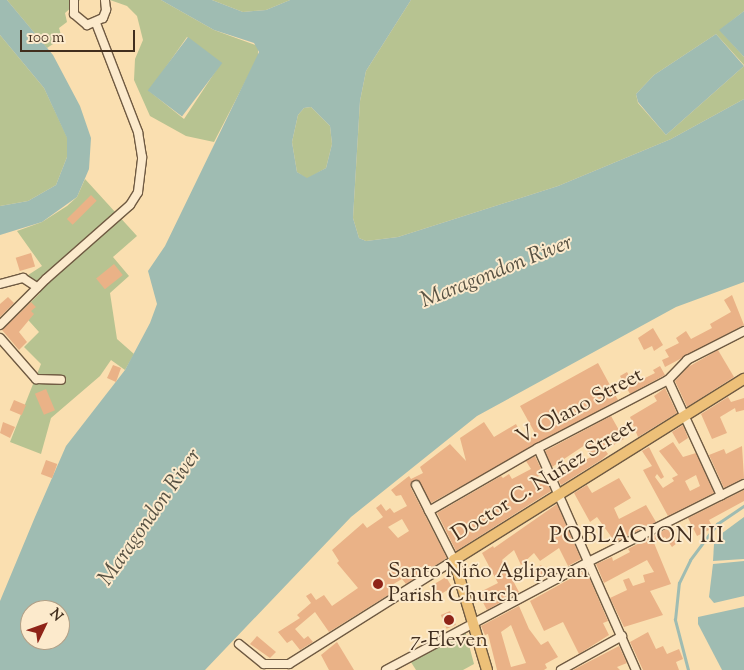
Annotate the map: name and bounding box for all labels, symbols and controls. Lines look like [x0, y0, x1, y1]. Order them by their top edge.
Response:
scale bar [22, 20, 138, 52]
text: 100 m [28, 28, 64, 49]
water label: Maragondon River [417, 231, 577, 315]
street label: V. Olano Street [512, 363, 648, 451]
street label: Doctor C. Nuñez Street [448, 414, 640, 548]
water label: Maragondon River [94, 444, 208, 592]
district label: POBLACION III [548, 525, 726, 551]
place label: Santo Niño Aglipayan Parish Church [388, 559, 589, 609]
marker: Santo Niño Aglipayan Parish Church [372, 578, 384, 590]
north arrow [20, 600, 70, 650]
text: N [44, 605, 67, 626]
marker: 7-Eleven [443, 614, 455, 626]
place label: 7-Eleven [410, 628, 488, 654]

